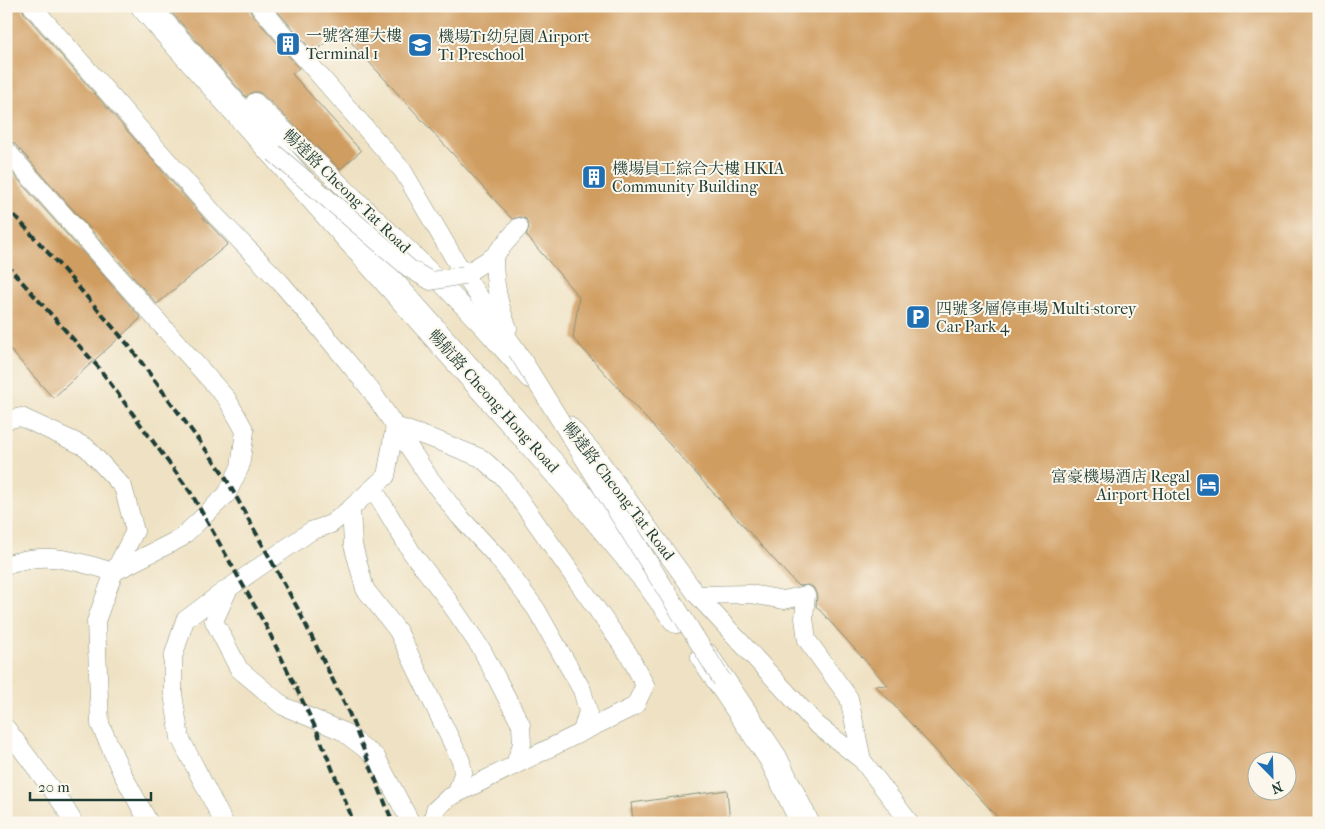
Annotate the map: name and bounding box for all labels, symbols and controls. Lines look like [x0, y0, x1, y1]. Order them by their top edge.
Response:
place label: 一號客運大樓 Terminal 1 [306, 26, 402, 63]
place label: 機場T1幼兒園 Airport T1 Preschool [438, 27, 590, 64]
building icon: 一號客運大樓 Terminal 1 [275, 31, 301, 57]
school or university icon: 機場T1幼兒園 Airport T1 Preschool [407, 32, 433, 58]
street label: 暢達路 Cheong Tat Road [279, 125, 415, 257]
place label: 機場員工綜合大樓 HKIA Community Building [612, 159, 785, 196]
building icon: 機場員工綜合大樓 HKIA Community Building [581, 164, 607, 190]
place label: 四號多層停車場 Multi-storey Car Park 4 [936, 299, 1137, 336]
parking icon: 四號多層停車場 Multi-storey Car Park 4 [905, 304, 931, 330]
street label: 暢航路 Cheong Hong Road [425, 326, 563, 477]
street label: 暢達路 Cheong Tat Road [559, 418, 679, 564]
place label: 富豪機場酒店 Regal Airport Hotel [1051, 467, 1191, 504]
hotel icon: 富豪機場酒店 Regal Airport Hotel [1195, 472, 1221, 498]
north arrow [1248, 752, 1298, 802]
scale bar [30, 769, 151, 801]
text: 20 m [38, 778, 70, 796]
text: N [1268, 778, 1285, 798]

